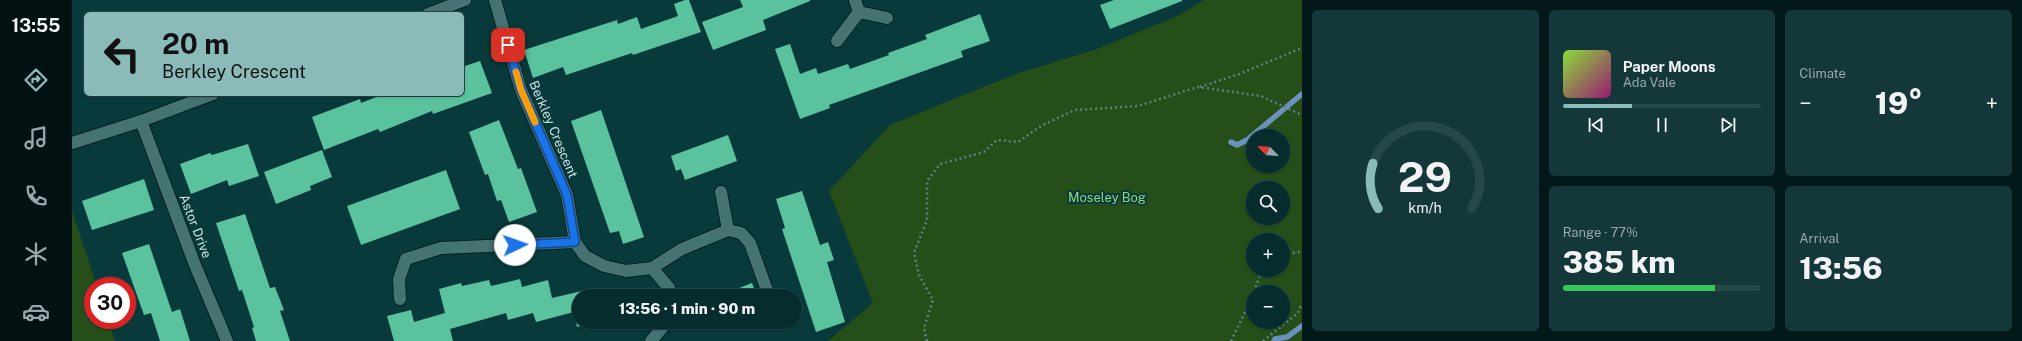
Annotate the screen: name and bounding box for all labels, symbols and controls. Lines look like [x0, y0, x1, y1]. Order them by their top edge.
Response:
text: 13:55 [12, 15, 60, 36]
text: 20 m [162, 27, 229, 60]
icon: left [96, 28, 148, 80]
pin [491, 28, 525, 62]
icon: arrive [497, 34, 519, 56]
text: Paper Moons [1623, 58, 1716, 75]
text: Berkley Crescent [162, 61, 306, 82]
icon: directions [22, 66, 50, 94]
text: Climate [1799, 66, 1846, 81]
text: Ada Vale [1623, 75, 1676, 90]
street label: Berkley Crescent [526, 78, 581, 180]
text: 19° [1875, 85, 1923, 121]
text: − [1799, 90, 1812, 116]
text: + [1986, 90, 1998, 116]
icon: previous [1585, 114, 1607, 136]
icon: pause [1651, 114, 1673, 136]
icon: next [1717, 114, 1739, 136]
icon: music [22, 124, 50, 152]
north arrow [1246, 129, 1290, 173]
map controls [1246, 129, 1290, 329]
text: 29 [1398, 151, 1452, 200]
button: search [1246, 181, 1290, 225]
icon: phone [22, 182, 50, 210]
park label: Moseley Bog [1068, 190, 1146, 205]
street label: Astor Drive [177, 192, 215, 260]
text: km/h [1409, 198, 1442, 215]
position arrow [494, 224, 536, 266]
text: Range · 77% [1563, 225, 1638, 240]
text: Arrival [1799, 231, 1839, 246]
button: + [1246, 233, 1290, 277]
icon: climate [22, 240, 50, 268]
text: 385 km [1563, 244, 1676, 280]
text: 13:56 [1799, 250, 1883, 286]
speed limit sign: 30 [84, 277, 136, 329]
button: − [1246, 285, 1290, 329]
icon: car [22, 298, 50, 326]
text: 13:56 · 1 min · 90 m [619, 300, 755, 317]

